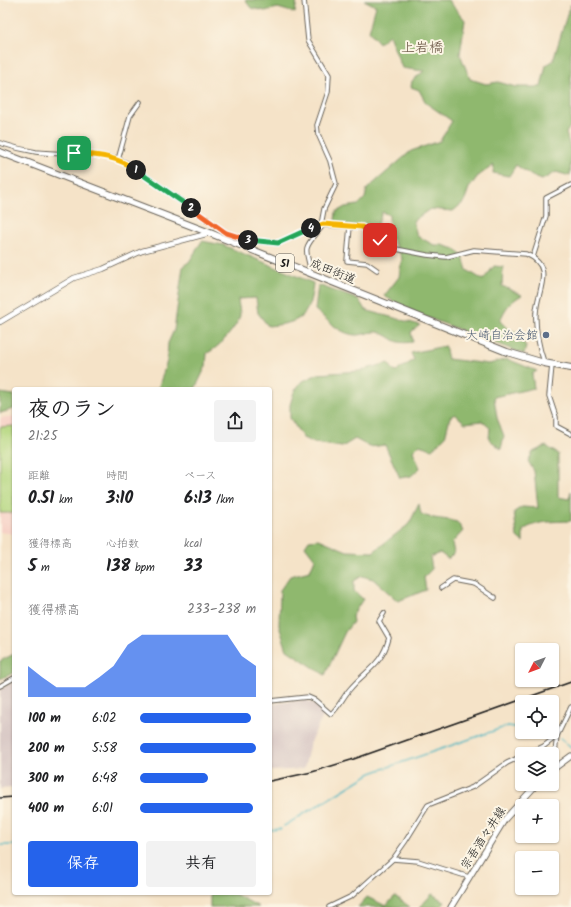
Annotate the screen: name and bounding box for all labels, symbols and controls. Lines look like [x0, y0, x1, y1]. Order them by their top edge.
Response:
district label: 上岩橋 [401, 37, 443, 59]
pin [57, 136, 91, 170]
icon: arrive [63, 142, 85, 164]
pin: 1 [126, 160, 146, 180]
text: 1 [134, 161, 138, 179]
pin: 2 [181, 198, 201, 218]
text: 2 [188, 199, 194, 217]
pin: 4 [301, 218, 321, 238]
text: 4 [308, 219, 314, 237]
pin [363, 223, 397, 257]
icon: check [369, 229, 391, 251]
pin: 3 [238, 230, 258, 250]
text: 3 [245, 231, 251, 249]
road number: 51 [276, 254, 294, 272]
street label: 成田街道 [307, 254, 359, 289]
place label: 大崎自治会館 [466, 326, 538, 345]
marker: 大崎自治会館 [541, 330, 551, 340]
text: 夜のラン [28, 393, 116, 428]
button: share [214, 400, 256, 442]
text: 21:25 [28, 426, 57, 447]
text: 距離 [28, 467, 50, 485]
text: 時間 [106, 467, 128, 485]
text: ペース [184, 467, 216, 485]
text: 0.51 [28, 485, 55, 512]
text: 3:10 [106, 485, 133, 512]
text: 6:13 [184, 485, 212, 512]
text: km [55, 491, 73, 509]
text: /km [212, 491, 234, 509]
text: 獲得標高 [28, 535, 72, 553]
text: 心拍数 [106, 535, 139, 553]
text: kcal [184, 535, 202, 553]
text: 5 [28, 553, 37, 580]
text: 138 [106, 553, 130, 580]
text: 33 [184, 553, 203, 580]
text: m [37, 559, 50, 577]
text: bpm [130, 559, 155, 577]
text: 233–238 m [187, 599, 256, 620]
text: 獲得標高 [28, 600, 80, 621]
north arrow [515, 643, 559, 687]
map controls [515, 643, 559, 895]
button: locate [515, 695, 559, 739]
text: 100 m [28, 708, 61, 729]
text: 6:02 [92, 708, 116, 729]
text: 200 m [28, 738, 65, 759]
text: 5:58 [92, 738, 117, 759]
button: layers [515, 747, 559, 791]
text: 300 m [28, 768, 64, 789]
text: 6:48 [92, 768, 117, 789]
text: 400 m [28, 798, 64, 819]
text: 6:01 [92, 798, 113, 819]
button: + [515, 799, 559, 843]
street label: 宗吾酒々井線 [456, 803, 511, 874]
button: 保存 [28, 841, 138, 887]
button: 共有 [146, 841, 256, 887]
button: − [515, 851, 559, 895]

